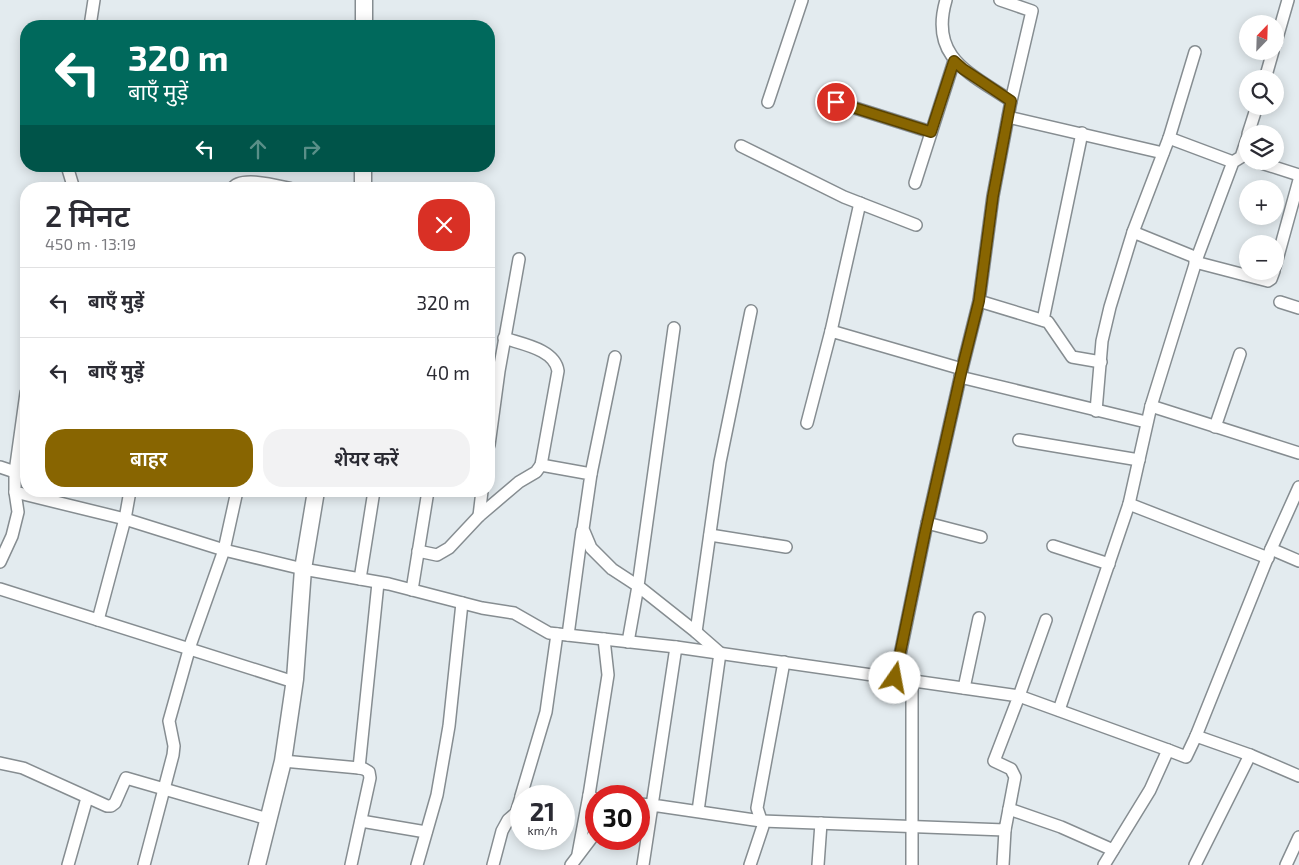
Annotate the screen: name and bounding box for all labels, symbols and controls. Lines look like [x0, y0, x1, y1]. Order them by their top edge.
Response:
north arrow [1239, 15, 1284, 60]
map controls [1239, 15, 1284, 280]
text: 320 m [128, 36, 229, 78]
icon: left [45, 40, 110, 105]
button: search [1239, 70, 1284, 115]
text: बाएँ मुड़ें [128, 78, 188, 104]
pin [815, 81, 857, 123]
icon: arrive [822, 88, 850, 116]
button: layers [1239, 125, 1284, 170]
icon: left [191, 135, 219, 163]
icon: ahead [244, 135, 272, 163]
icon: right [297, 135, 325, 163]
button: + [1239, 180, 1284, 225]
text: 2 मिनट [45, 197, 130, 233]
button: close [418, 199, 470, 251]
text: 450 m · 13:19 [45, 234, 136, 253]
button: − [1239, 235, 1284, 280]
icon: left [45, 289, 73, 317]
text: बाएँ मुड़ें [88, 289, 144, 312]
text: 320 m [416, 291, 470, 314]
icon: left [45, 359, 73, 387]
text: बाएँ मुड़ें [88, 359, 144, 382]
text: 40 m [426, 361, 470, 384]
button: बाहर [45, 429, 253, 487]
button: शेयर करें [263, 429, 470, 487]
position arrow [868, 651, 920, 703]
speed limit sign: 30 [585, 785, 650, 850]
text: 21 [530, 796, 555, 826]
text: km/h [528, 823, 557, 837]

